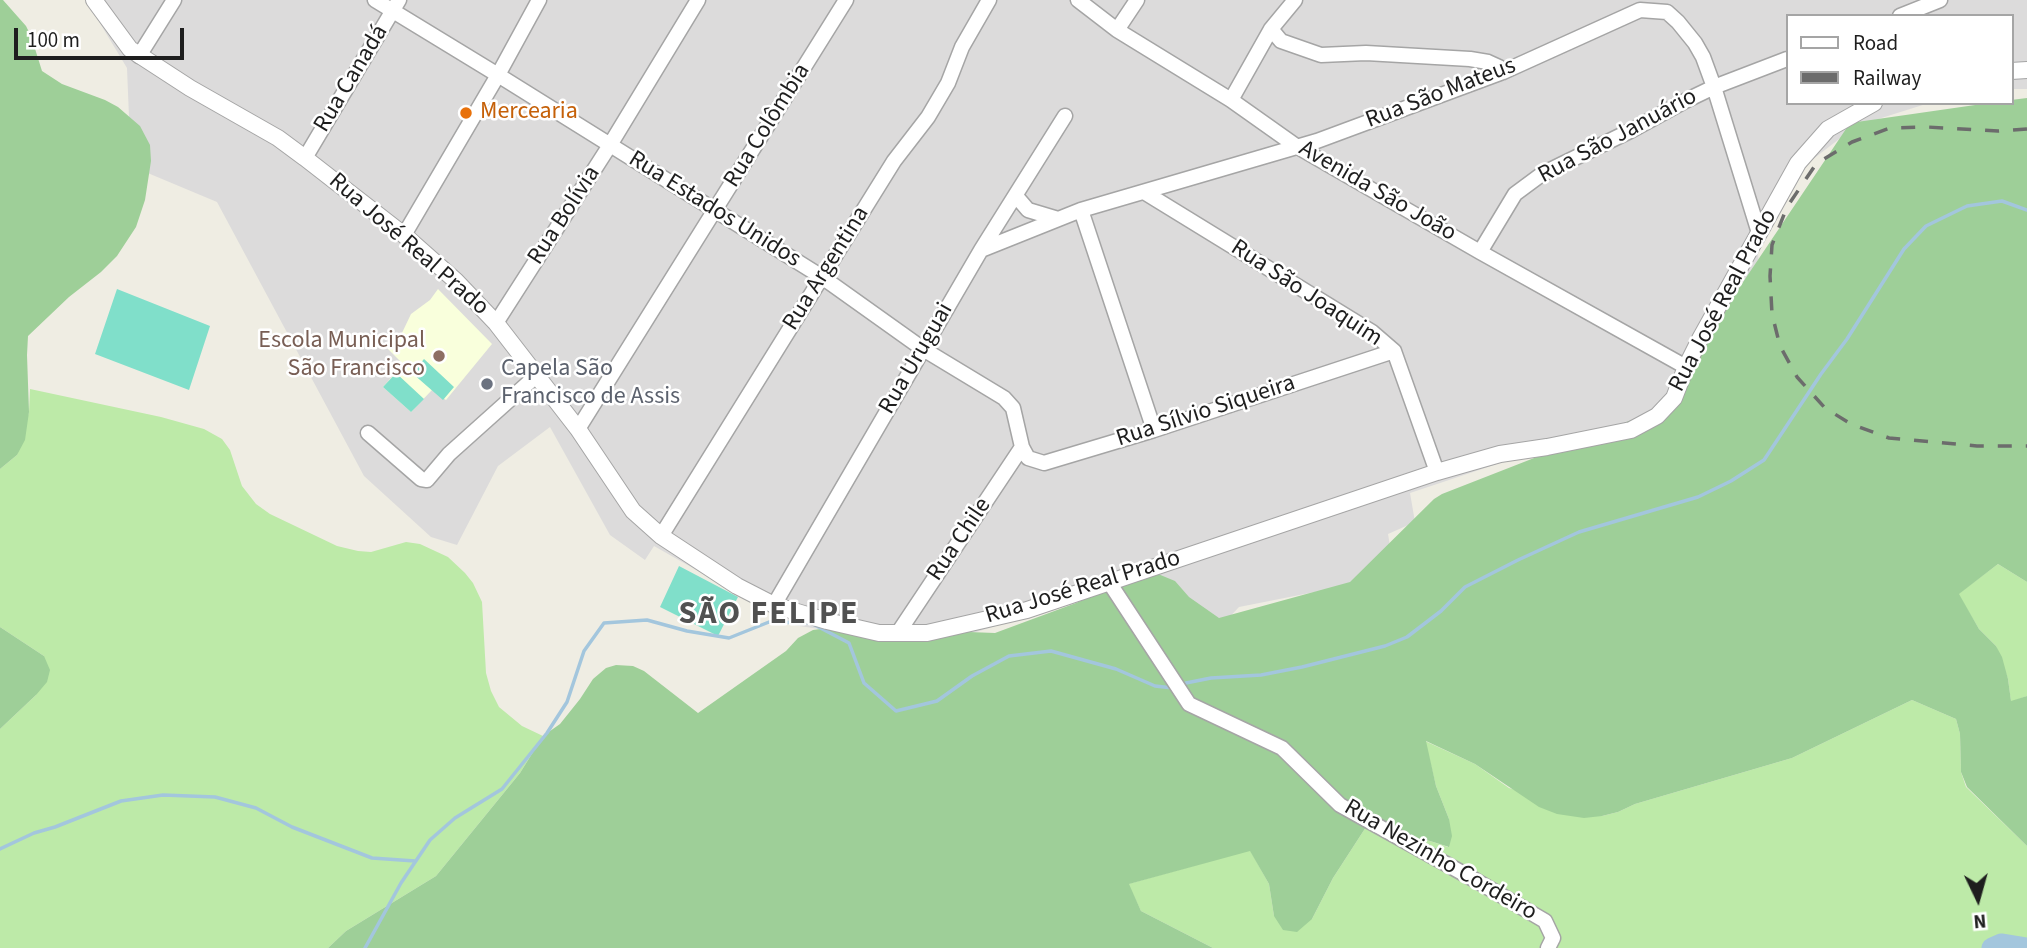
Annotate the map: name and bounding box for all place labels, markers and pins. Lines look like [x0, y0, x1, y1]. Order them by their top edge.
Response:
place label: Mercearia [480, 99, 578, 127]
marker: Mercearia [458, 105, 474, 121]
place label: Escola Municipal São Francisco [258, 328, 425, 384]
marker: Escola Municipal São Francisco [431, 348, 447, 364]
place label: Capela São Francisco de Assis [501, 356, 680, 412]
marker: Capela São Francisco de Assis [479, 376, 495, 392]

